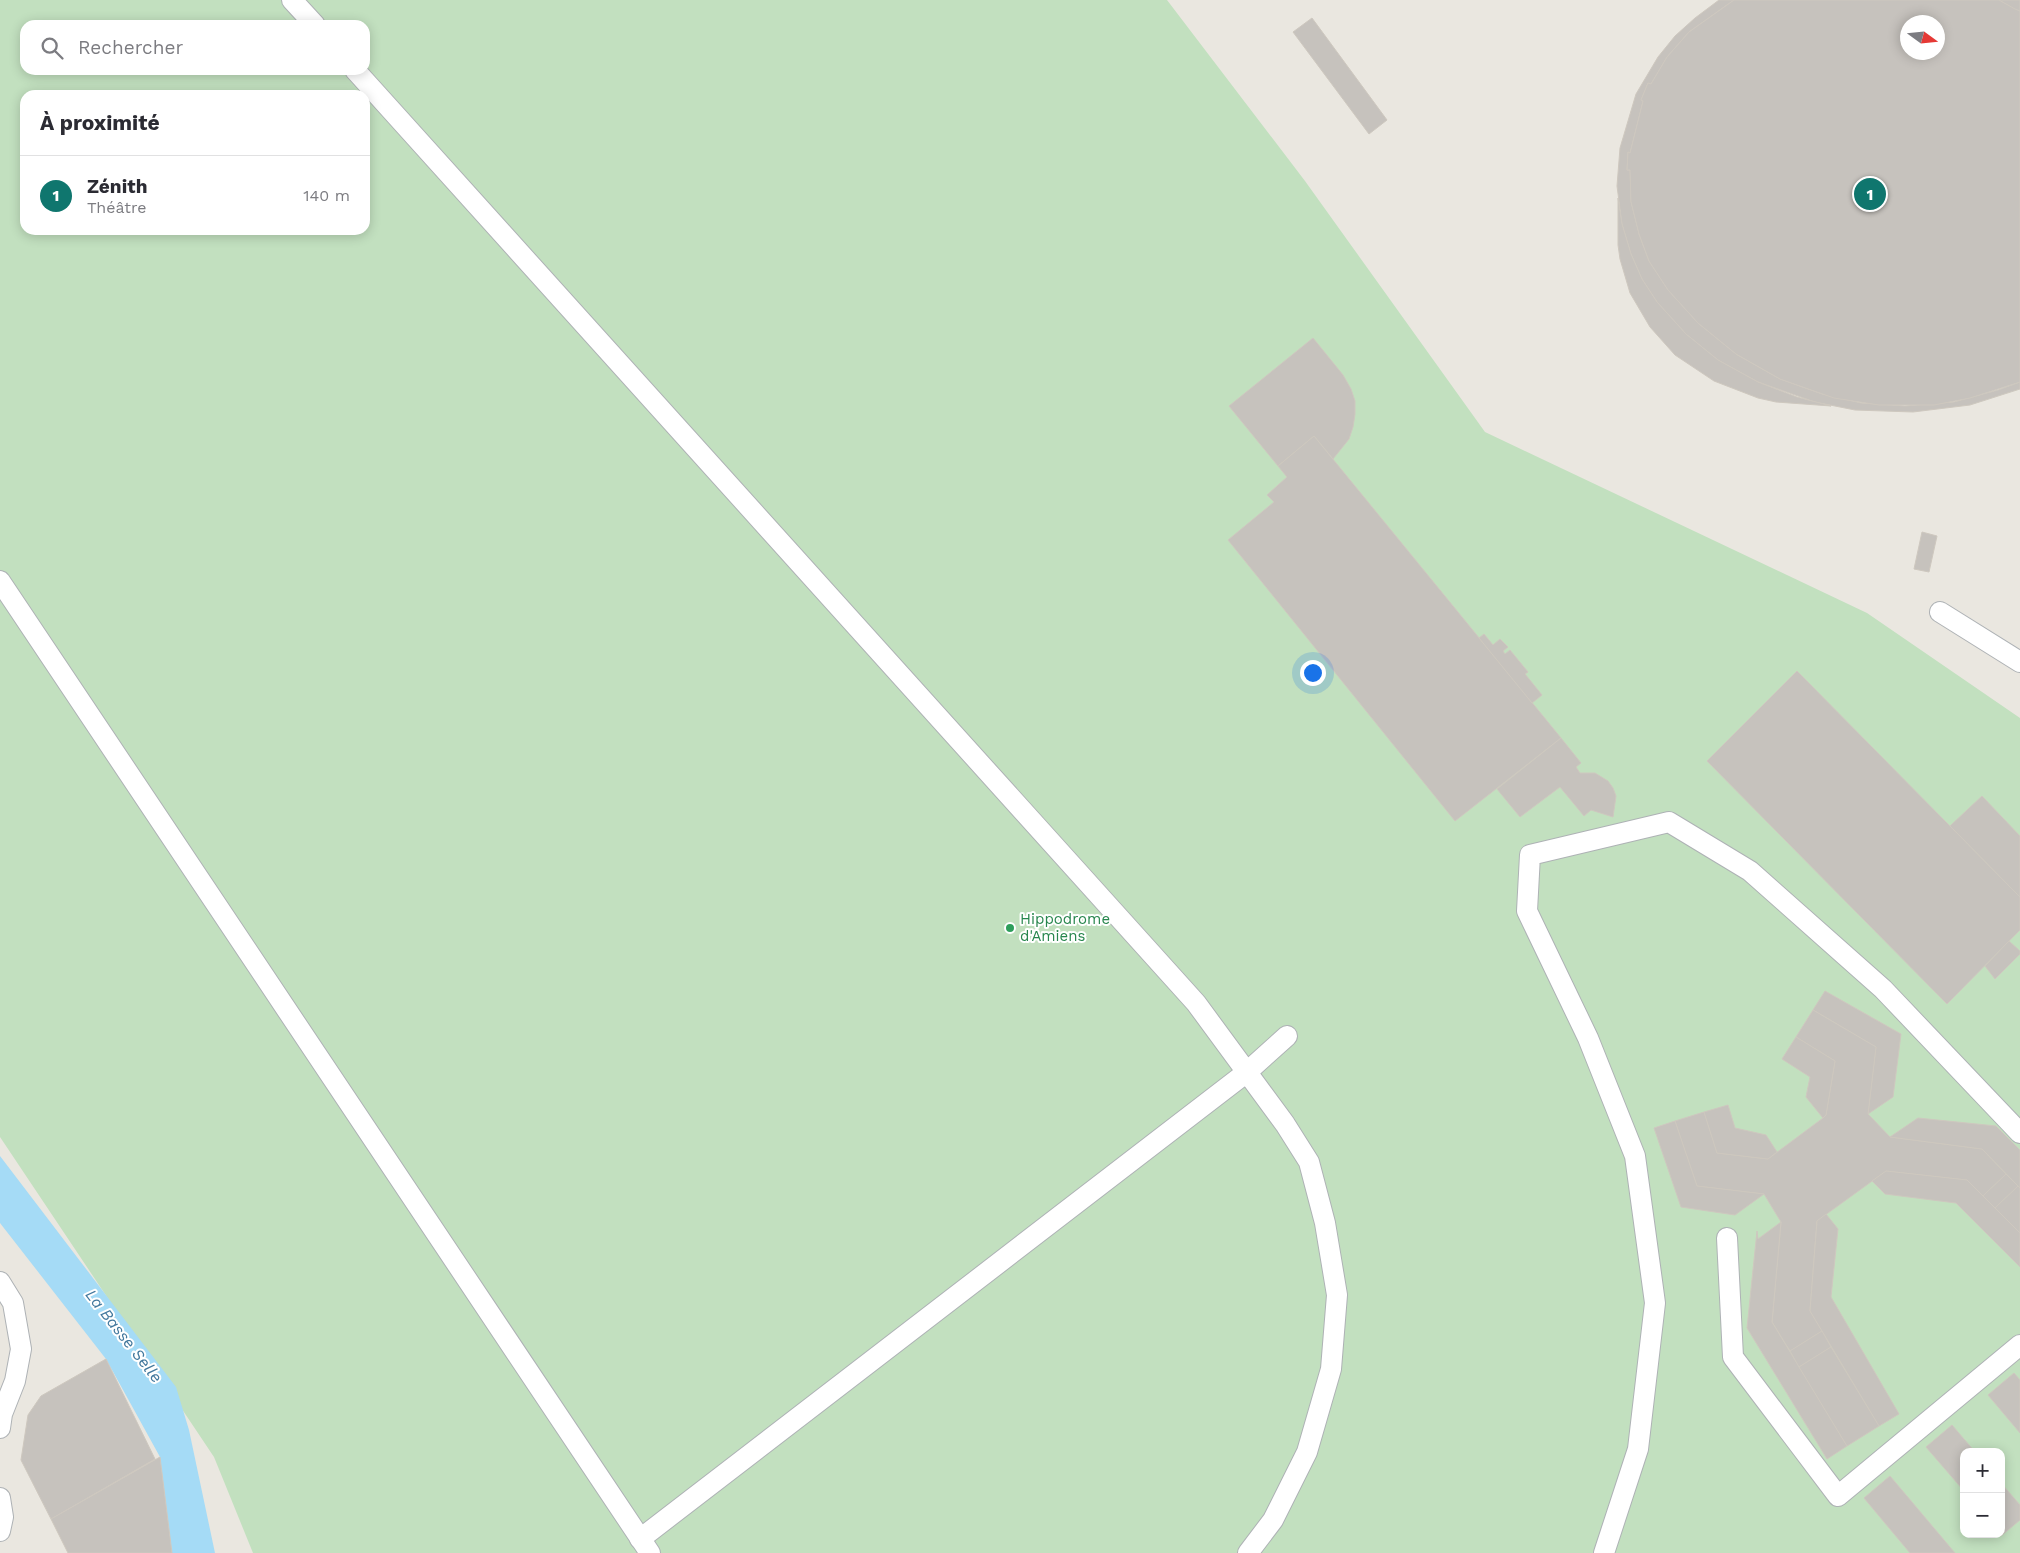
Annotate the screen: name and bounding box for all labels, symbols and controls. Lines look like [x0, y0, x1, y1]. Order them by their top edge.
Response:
north arrow [1900, 15, 1945, 60]
search box [20, 20, 370, 75]
icon: search [38, 34, 66, 62]
text: Rechercher [78, 36, 183, 59]
text: À proximité [40, 110, 160, 135]
text: Zénith [87, 175, 148, 198]
pin: 1 [1854, 175, 1886, 213]
text: 1 [53, 186, 59, 205]
text: 140 m [303, 186, 350, 205]
text: Théâtre [87, 198, 146, 217]
your location [1300, 660, 1326, 686]
place label: Hippodrome d'Amiens [1020, 910, 1110, 945]
marker: Hippodrome d'Amiens [1004, 922, 1016, 934]
water label: La Basse Selle [82, 1286, 166, 1386]
map controls [1960, 1448, 2005, 1538]
button: + [1960, 1448, 2005, 1493]
button: − [1960, 1493, 2005, 1538]

